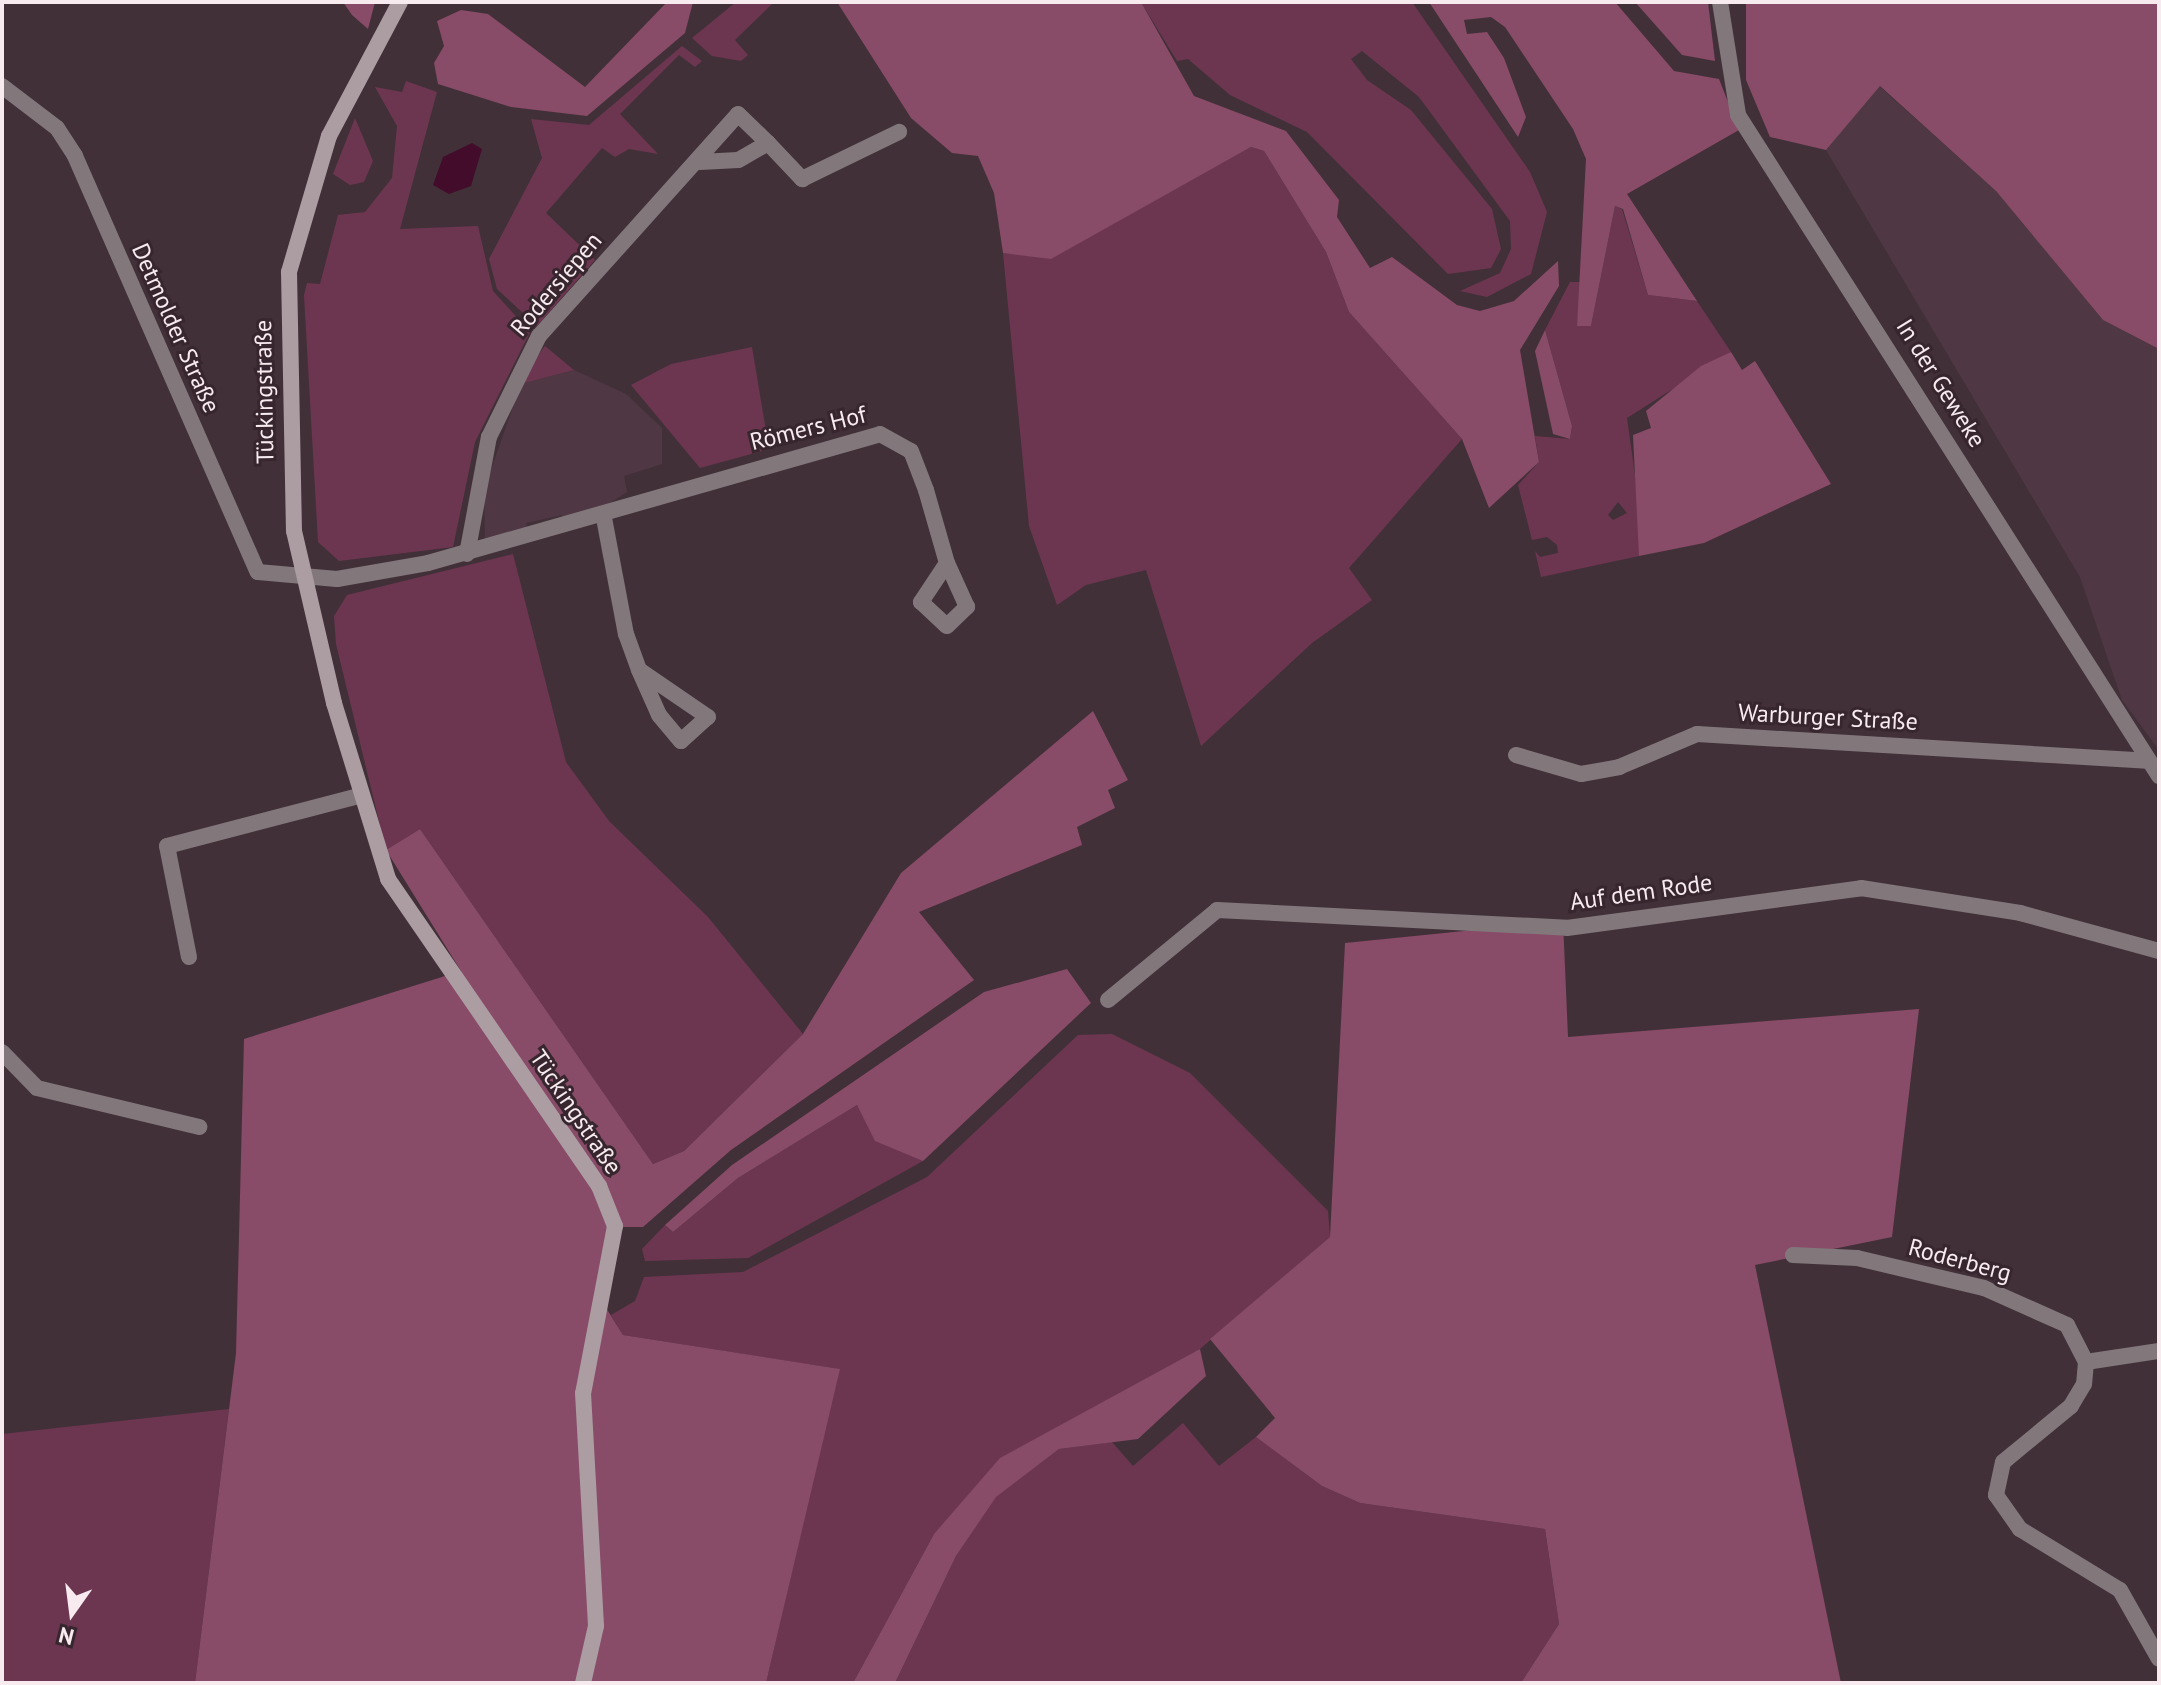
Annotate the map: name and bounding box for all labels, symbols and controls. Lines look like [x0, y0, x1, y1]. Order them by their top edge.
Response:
street label: Rodersiepen [504, 226, 608, 342]
street label: Detmolder Straße [126, 239, 226, 417]
street label: In der Geweke [1890, 314, 1992, 452]
street label: Tückingstraße [248, 320, 280, 464]
street label: Römers Hof [747, 400, 869, 456]
street label: Warburger Straße [1737, 698, 1919, 736]
street label: Auf dem Rode [1568, 868, 1714, 916]
street label: Tückingstraße [524, 1044, 628, 1180]
street label: Roderberg [1905, 1232, 2015, 1288]
north arrow [32, 1573, 112, 1653]
text: N [56, 1621, 77, 1652]

